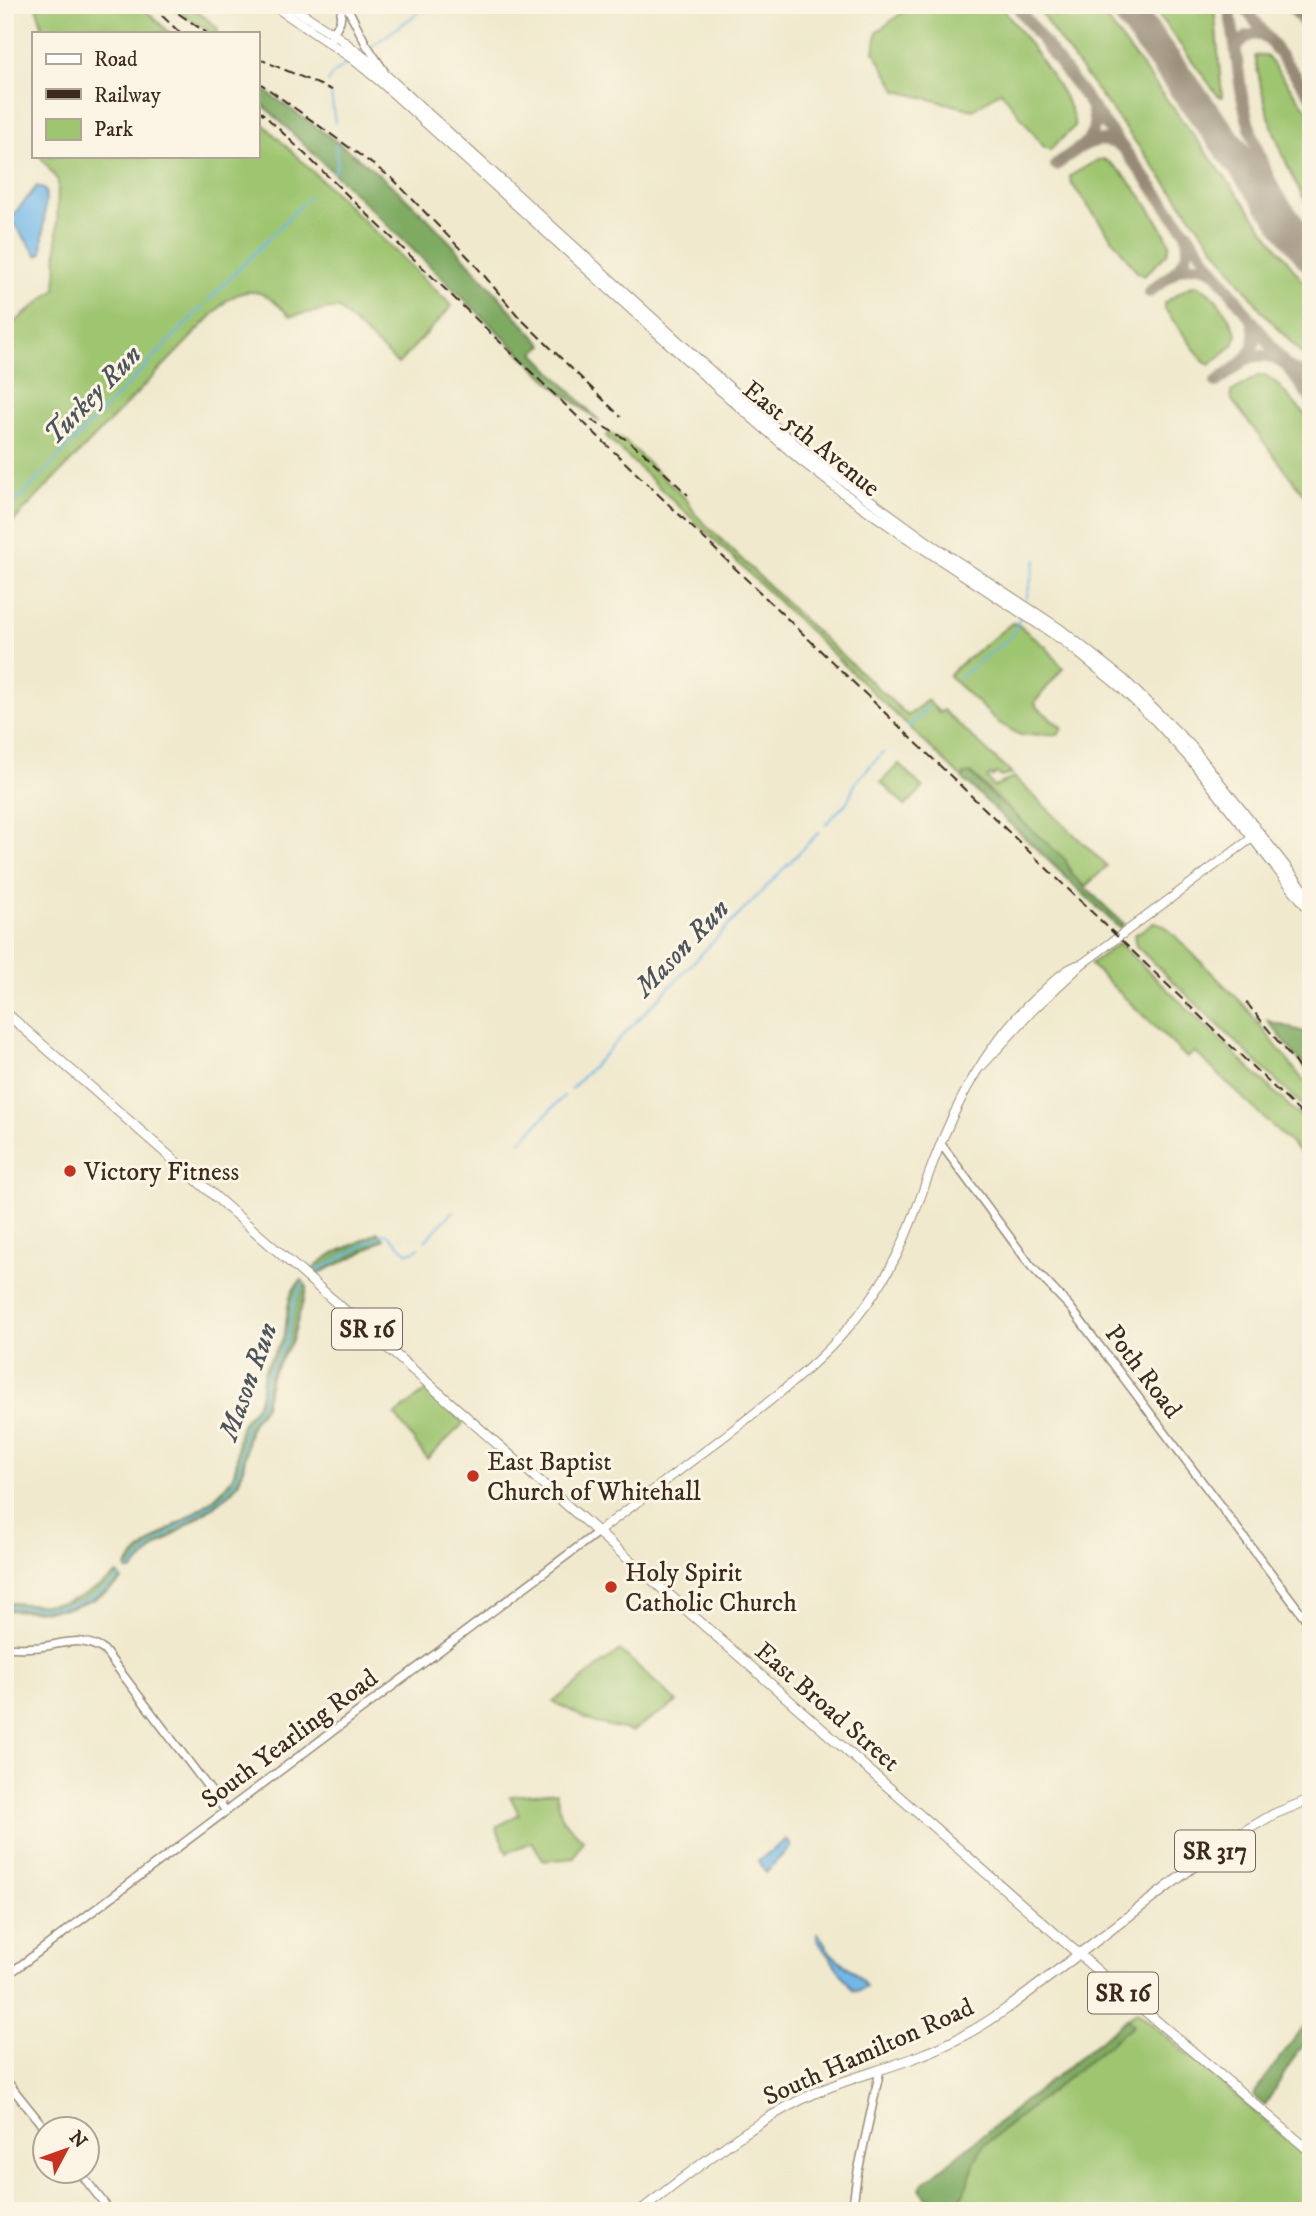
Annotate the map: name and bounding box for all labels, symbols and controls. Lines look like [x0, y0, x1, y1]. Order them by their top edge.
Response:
legend [32, 32, 259, 158]
text: Road [94, 47, 138, 73]
text: Railway [94, 83, 162, 109]
text: Park [94, 117, 134, 143]
water label: Turkey Run [37, 338, 149, 452]
street label: East 5th Avenue [736, 374, 887, 505]
water label: Mason Run [626, 892, 737, 1006]
place label: Victory Fitness [83, 1156, 239, 1189]
marker: Victory Fitness [62, 1163, 78, 1179]
road number: SR 16 [332, 1308, 402, 1350]
water label: Mason Run [210, 1318, 286, 1447]
street label: Poth Road [1097, 1319, 1189, 1425]
place label: East Baptist Church of Whitehall [487, 1446, 701, 1509]
marker: East Baptist Church of Whitehall [465, 1468, 481, 1484]
place label: Holy Spirit Catholic Church [625, 1557, 797, 1620]
marker: Holy Spirit Catholic Church [603, 1579, 619, 1595]
street label: East Broad Street [748, 1635, 906, 1779]
street label: South Yearling Road [195, 1662, 385, 1816]
road number: SR 317 [1175, 1830, 1255, 1872]
road number: SR 16 [1088, 1972, 1158, 2014]
street label: South Hamilton Road [758, 1991, 979, 2114]
north arrow [32, 2114, 102, 2184]
text: N [64, 2126, 92, 2154]

